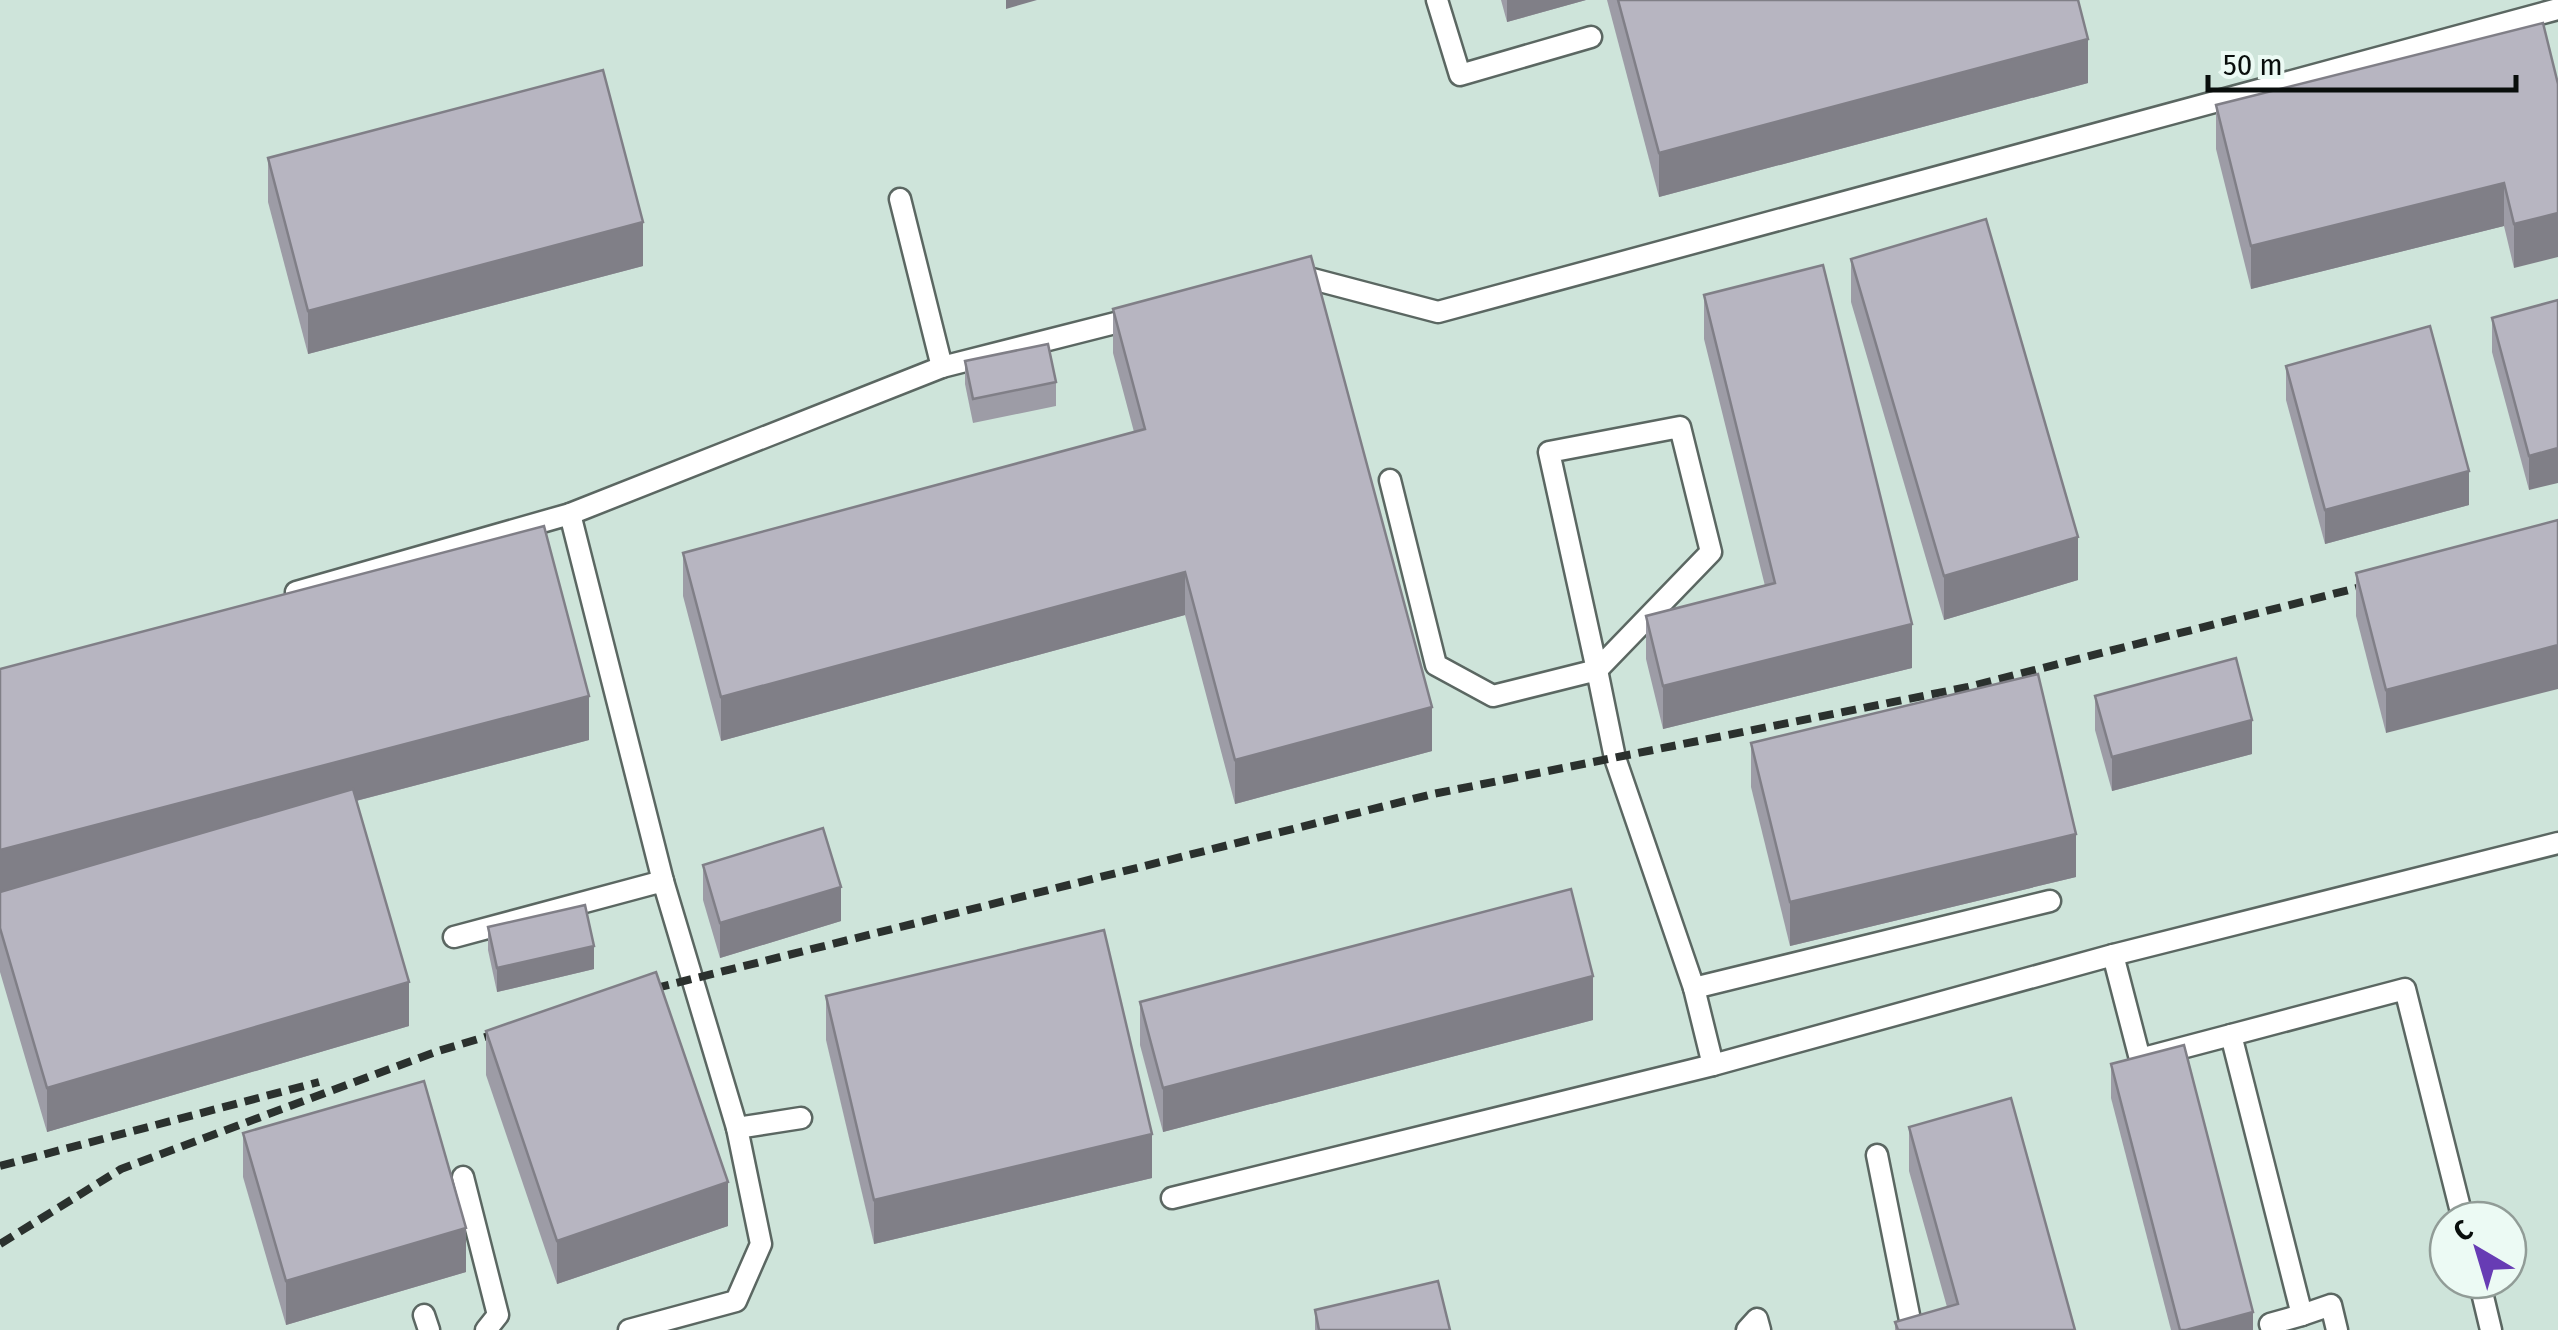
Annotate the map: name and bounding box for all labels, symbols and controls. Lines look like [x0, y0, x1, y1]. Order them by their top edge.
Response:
scale bar [2208, 30, 2516, 92]
text: 50 m [2223, 47, 2283, 83]
north arrow [2428, 1200, 2528, 1300]
text: С [2447, 1213, 2479, 1248]

